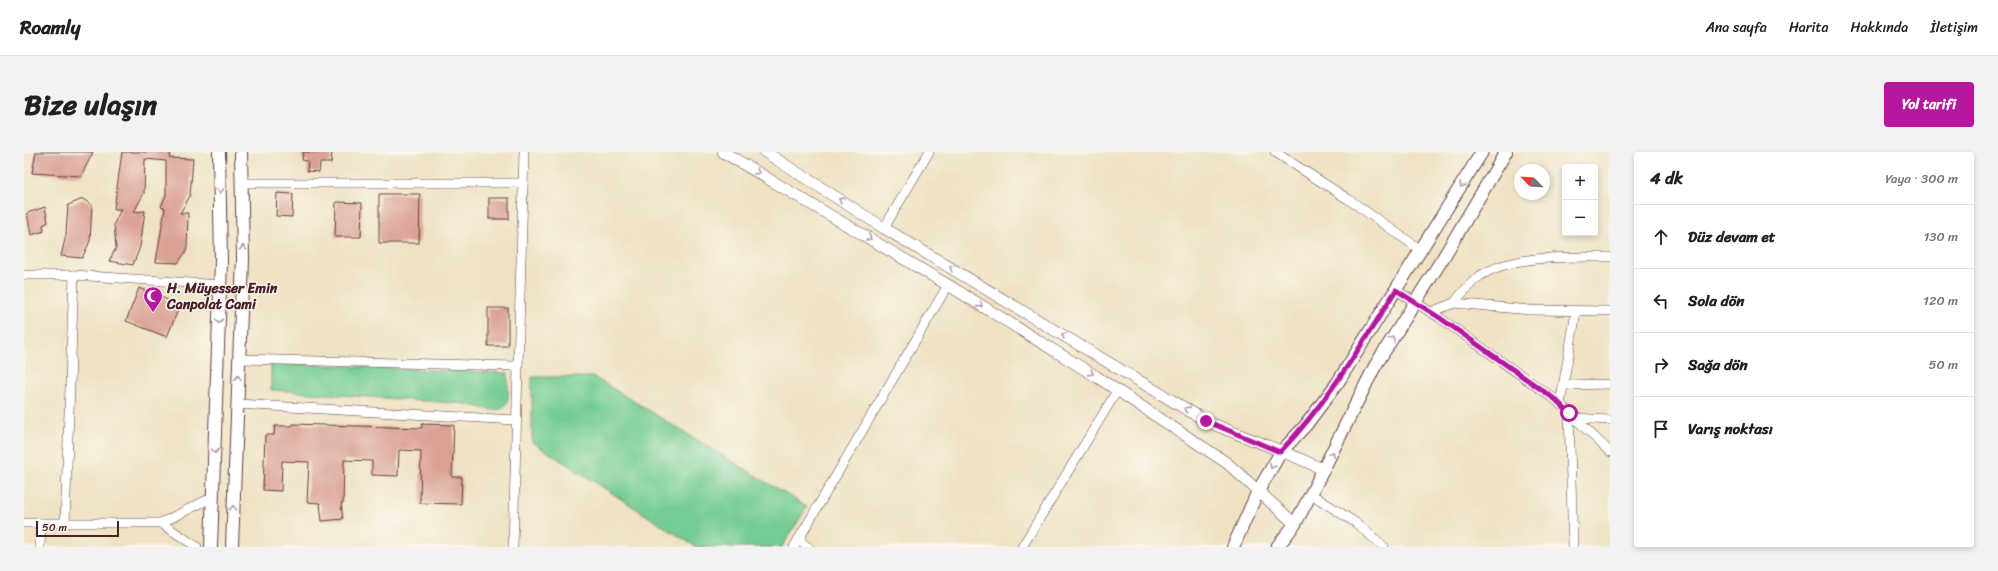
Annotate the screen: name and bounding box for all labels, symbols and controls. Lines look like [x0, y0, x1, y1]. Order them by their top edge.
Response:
text: Roamly [20, 11, 80, 44]
text: Ana sayfa [1706, 15, 1767, 40]
text: Harita [1789, 15, 1829, 40]
text: Hakkında [1851, 15, 1908, 40]
text: İletişim [1930, 15, 1978, 40]
text: Bize ulaşın [24, 80, 157, 129]
button: Yol tarifi [1884, 82, 1974, 127]
text: 4 dk [1650, 163, 1683, 193]
north arrow [1514, 164, 1550, 200]
map controls [1562, 164, 1598, 236]
button: + [1562, 164, 1598, 200]
one-way arrow [753, 167, 760, 174]
text: Yaya · 300 m [1885, 167, 1958, 190]
one-way arrow [1459, 181, 1466, 188]
one-way arrow [216, 188, 224, 194]
one-way arrow [838, 198, 845, 205]
button: − [1562, 200, 1598, 236]
text: Düz devam et [1688, 224, 1775, 250]
text: 130 m [1924, 225, 1958, 248]
icon: ahead [1650, 226, 1672, 248]
one-way arrow [865, 233, 872, 241]
one-way arrow [239, 245, 247, 251]
one-way arrow [949, 265, 956, 273]
place label: H. Müyesser Emin Canpolat Cami [166, 276, 278, 317]
mosque icon: H. Müyesser Emin Canpolat Cami [142, 285, 164, 313]
text: Sola dön [1688, 288, 1744, 314]
text: 120 m [1923, 289, 1958, 312]
icon: left [1650, 290, 1672, 312]
one-way arrow [976, 300, 983, 307]
one-way arrow [215, 318, 223, 324]
one-way arrow [1061, 332, 1068, 339]
one-way arrow [1387, 336, 1395, 343]
text: Sağa dön [1688, 352, 1748, 378]
text: 50 m [1928, 353, 1958, 376]
icon: right [1650, 354, 1672, 376]
one-way arrow [1087, 369, 1094, 376]
one-way arrow [234, 375, 243, 381]
route start [1560, 404, 1578, 422]
one-way arrow [1184, 407, 1191, 414]
route end [1197, 412, 1215, 430]
text: Varış noktası [1688, 416, 1773, 442]
icon: arrive [1650, 418, 1672, 440]
one-way arrow [210, 448, 219, 454]
one-way arrow [1327, 450, 1335, 458]
one-way arrow [1269, 462, 1277, 469]
one-way arrow [229, 505, 238, 511]
text: 50 m [42, 518, 67, 537]
scale bar [36, 519, 119, 538]

